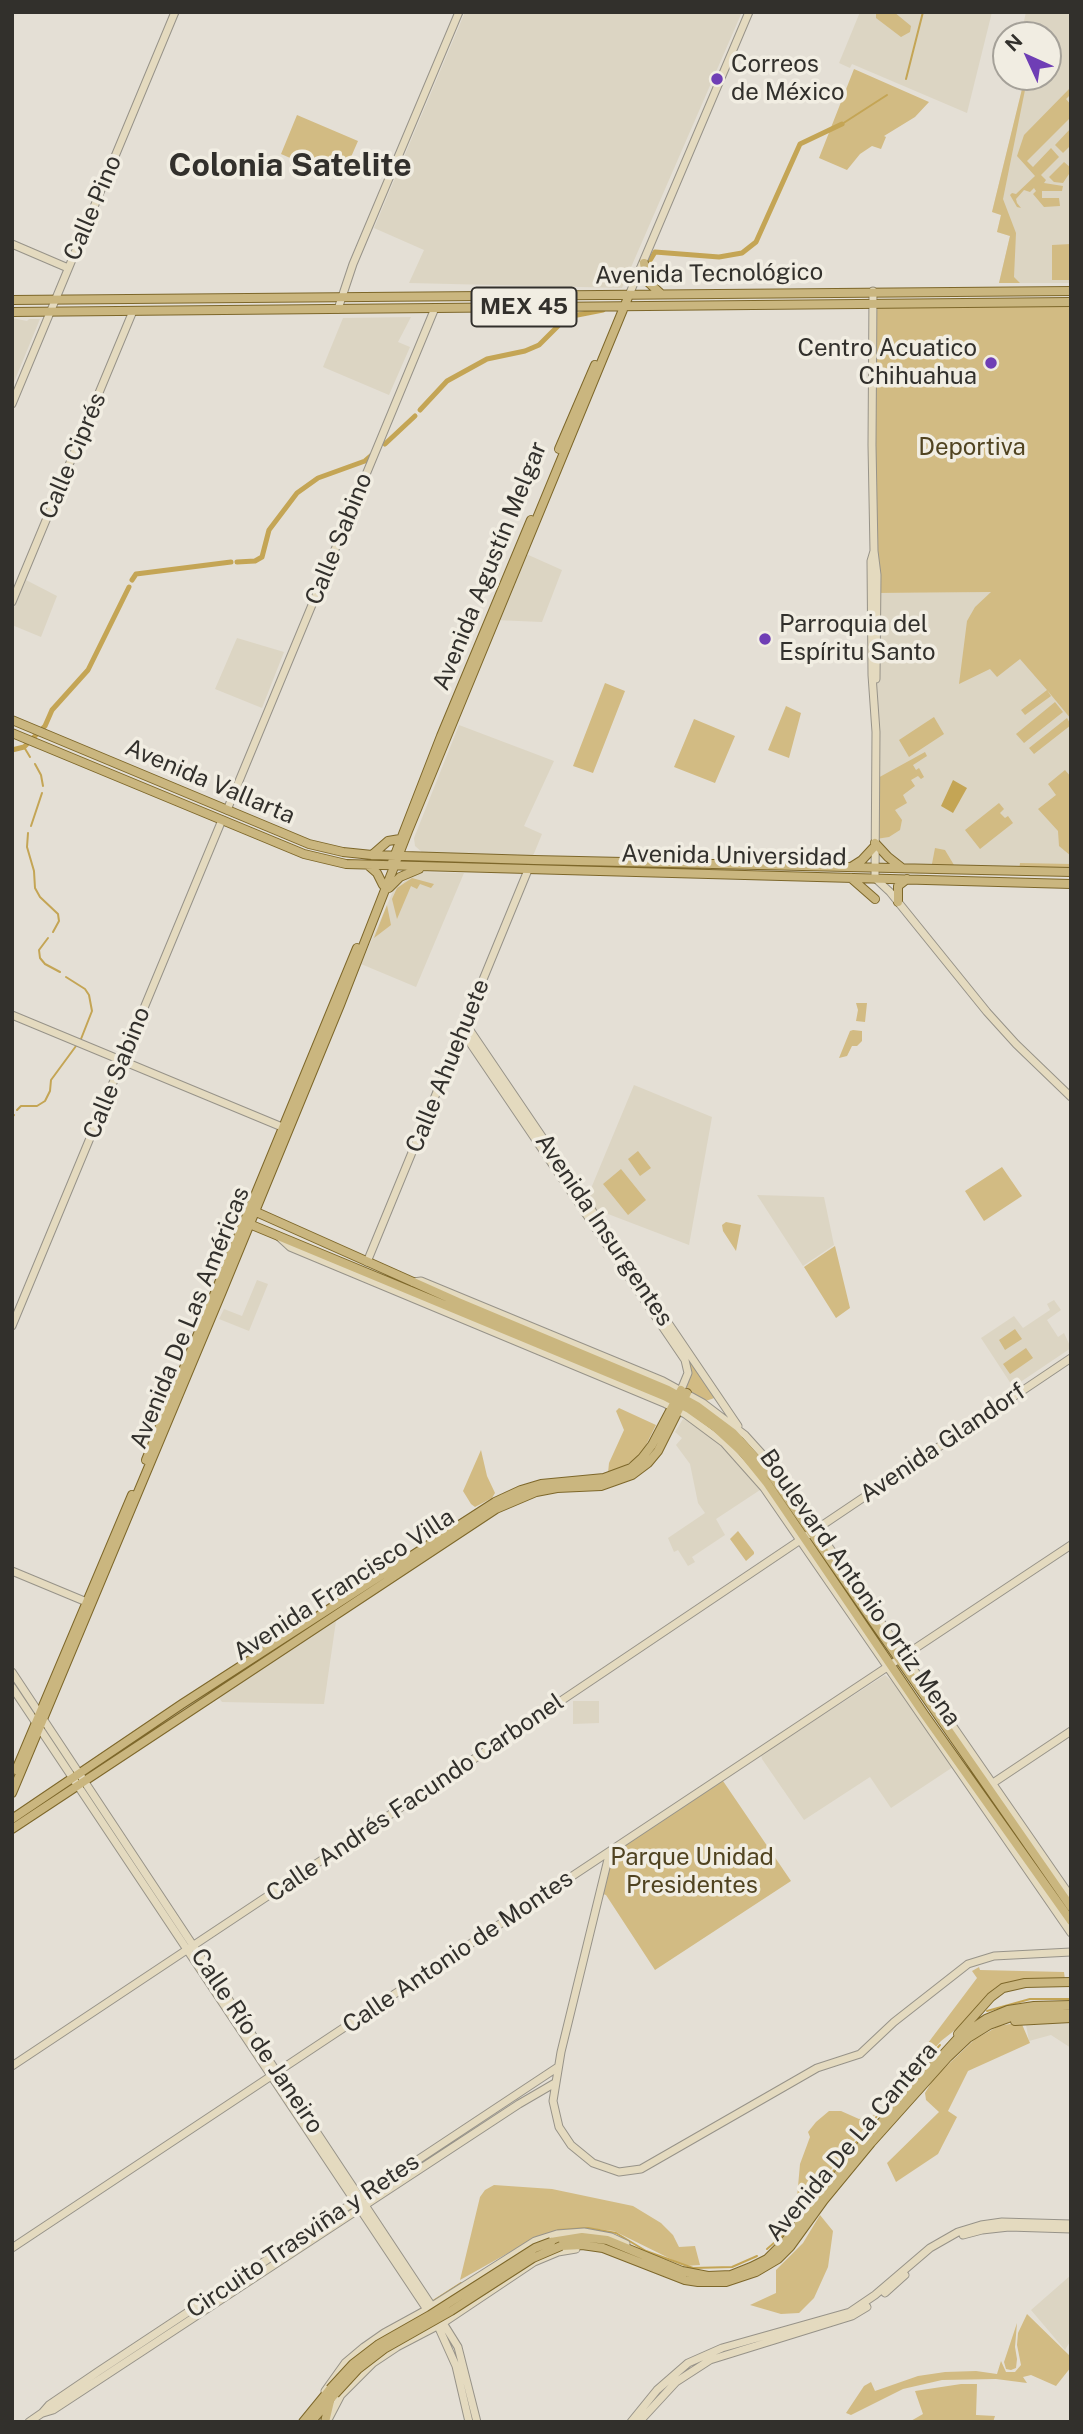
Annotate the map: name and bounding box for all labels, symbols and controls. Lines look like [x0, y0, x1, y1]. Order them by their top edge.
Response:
north arrow [992, 21, 1062, 91]
text: N [1001, 30, 1027, 56]
place label: Correos de México [731, 51, 845, 107]
marker: Correos de México [709, 71, 725, 87]
district label: Colonia Satelite [168, 147, 412, 185]
street label: Calle Pino [58, 151, 128, 265]
street label: Avenida Tecnológico [595, 258, 823, 290]
road number: MEX 45 [472, 288, 576, 326]
place label: Centro Acuatico Chihuahua [797, 335, 977, 391]
marker: Centro Acuatico Chihuahua [983, 355, 999, 371]
street label: Calle Ciprés [33, 389, 113, 523]
park label: Deportiva [918, 434, 1026, 462]
street label: Avenida Agustín Melgar [427, 437, 553, 695]
street label: Calle Sabino [299, 469, 379, 609]
place label: Parroquia del Espíritu Santo [779, 611, 936, 667]
marker: Parroquia del Espíritu Santo [757, 631, 773, 647]
street label: Avenida Vallarta [121, 733, 299, 831]
street label: Avenida Universidad [621, 840, 847, 872]
street label: Calle Ahuehuete [400, 975, 496, 1157]
street label: Calle Sabino [77, 1003, 157, 1143]
street label: Avenida Insurgentes [529, 1128, 679, 1332]
street label: Avenida De Las Américas [124, 1183, 256, 1453]
street label: Avenida Glandorf [855, 1377, 1031, 1509]
street label: Boulevard Antonio Ortiz Mena [753, 1444, 967, 1732]
street label: Avenida Francisco Villa [228, 1503, 460, 1667]
street label: Calle Andrés Facundo Carbonel [261, 1688, 569, 1908]
park label: Parque Unidad Presidentes [610, 1844, 774, 1900]
street label: Calle Antonio de Montes [338, 1864, 578, 2040]
street label: Calle Río de Janeiro [185, 1943, 329, 2139]
street label: Avenida De La Cantera [760, 2037, 944, 2247]
street label: Circuito Trasviña y Retes [181, 2147, 425, 2325]

